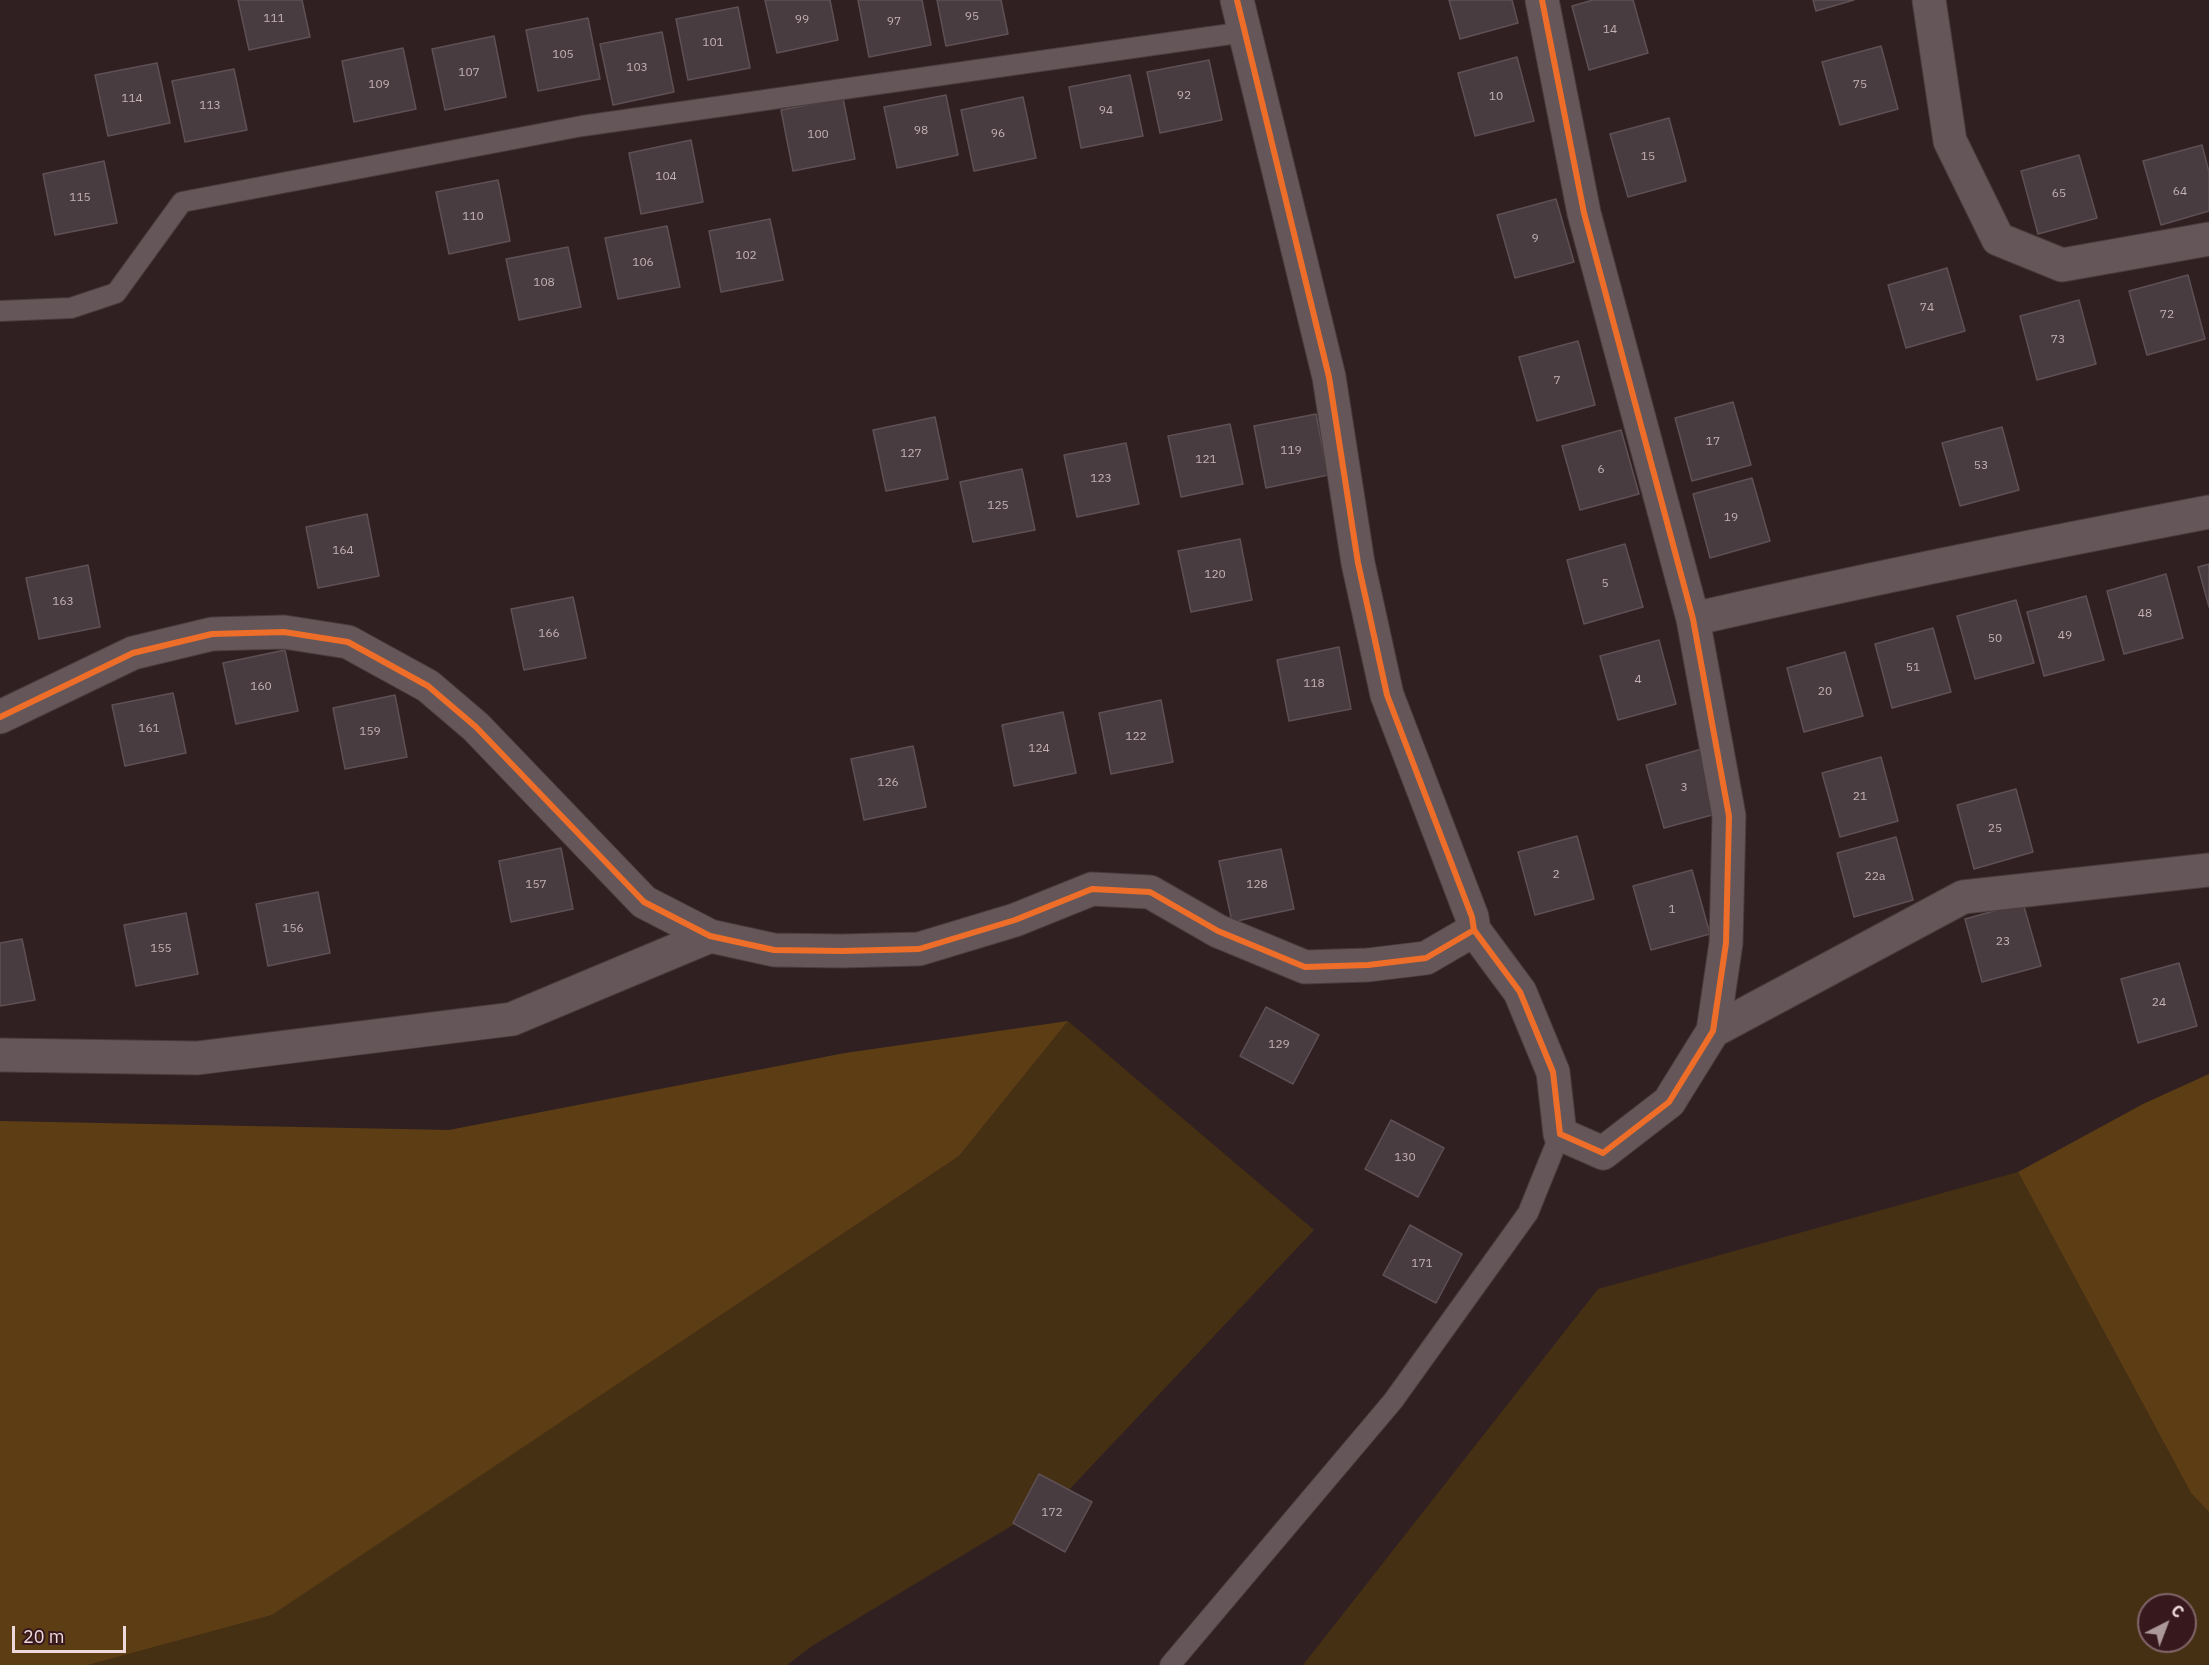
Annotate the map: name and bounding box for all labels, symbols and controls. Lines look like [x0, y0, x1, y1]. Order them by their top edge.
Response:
house number: 95 [965, 10, 979, 24]
house number: 111 [263, 12, 285, 26]
house number: 99 [795, 13, 809, 27]
house number: 97 [887, 15, 901, 29]
house number: 14 [1603, 23, 1617, 37]
house number: 101 [702, 36, 724, 50]
house number: 105 [552, 48, 574, 62]
house number: 103 [626, 61, 648, 75]
house number: 107 [458, 66, 480, 80]
house number: 109 [368, 78, 390, 92]
house number: 75 [1853, 78, 1867, 92]
house number: 92 [1177, 89, 1191, 103]
house number: 10 [1489, 90, 1503, 104]
house number: 114 [121, 92, 143, 106]
house number: 113 [199, 99, 221, 113]
house number: 94 [1099, 104, 1113, 118]
house number: 98 [914, 124, 928, 138]
house number: 96 [991, 127, 1005, 141]
house number: 100 [807, 128, 829, 142]
house number: 15 [1641, 150, 1655, 164]
house number: 104 [655, 170, 677, 184]
house number: 64 [2173, 185, 2187, 199]
house number: 65 [2052, 187, 2066, 201]
house number: 115 [69, 191, 91, 205]
house number: 110 [462, 210, 484, 224]
house number: 9 [1531, 232, 1539, 246]
house number: 102 [735, 249, 757, 263]
house number: 106 [632, 256, 654, 270]
house number: 108 [533, 276, 555, 290]
house number: 74 [1920, 301, 1934, 315]
house number: 72 [2160, 308, 2174, 322]
house number: 73 [2051, 333, 2065, 347]
house number: 7 [1553, 374, 1561, 388]
house number: 17 [1706, 435, 1720, 449]
house number: 119 [1280, 444, 1302, 458]
house number: 127 [900, 447, 922, 461]
house number: 121 [1195, 453, 1217, 467]
house number: 53 [1974, 459, 1988, 473]
house number: 6 [1597, 463, 1605, 477]
house number: 123 [1090, 472, 1112, 486]
house number: 125 [987, 499, 1009, 513]
house number: 19 [1724, 511, 1738, 525]
house number: 164 [332, 544, 354, 558]
house number: 120 [1204, 568, 1226, 582]
house number: 5 [1601, 577, 1609, 591]
house number: 163 [52, 595, 74, 609]
house number: 48 [2138, 607, 2152, 621]
house number: 166 [538, 627, 560, 641]
house number: 49 [2058, 629, 2072, 643]
house number: 50 [1988, 632, 2002, 646]
house number: 51 [1906, 661, 1920, 675]
house number: 4 [1634, 673, 1642, 687]
house number: 118 [1303, 677, 1325, 691]
house number: 160 [250, 680, 272, 694]
house number: 20 [1818, 685, 1832, 699]
house number: 161 [138, 722, 160, 736]
house number: 159 [359, 725, 381, 739]
house number: 122 [1125, 730, 1147, 744]
house number: 124 [1028, 742, 1050, 756]
house number: 126 [877, 776, 899, 790]
house number: 3 [1680, 781, 1688, 795]
house number: 21 [1853, 790, 1867, 804]
house number: 25 [1988, 822, 2002, 836]
house number: 2 [1552, 868, 1560, 882]
house number: 22а [1865, 870, 1885, 884]
house number: 157 [525, 878, 547, 892]
house number: 128 [1246, 878, 1268, 892]
house number: 1 [1668, 903, 1676, 917]
house number: 156 [282, 922, 304, 936]
house number: 23 [1996, 935, 2010, 949]
house number: 155 [150, 942, 172, 956]
house number: 24 [2152, 996, 2166, 1010]
house number: 129 [1268, 1038, 1290, 1052]
house number: 130 [1394, 1151, 1416, 1165]
house number: 171 [1411, 1257, 1433, 1271]
house number: 172 [1041, 1506, 1063, 1520]
north arrow [2137, 1593, 2197, 1653]
text: С [2167, 1600, 2188, 1622]
scale bar [15, 1614, 129, 1652]
text: 20 m [23, 1625, 65, 1648]

